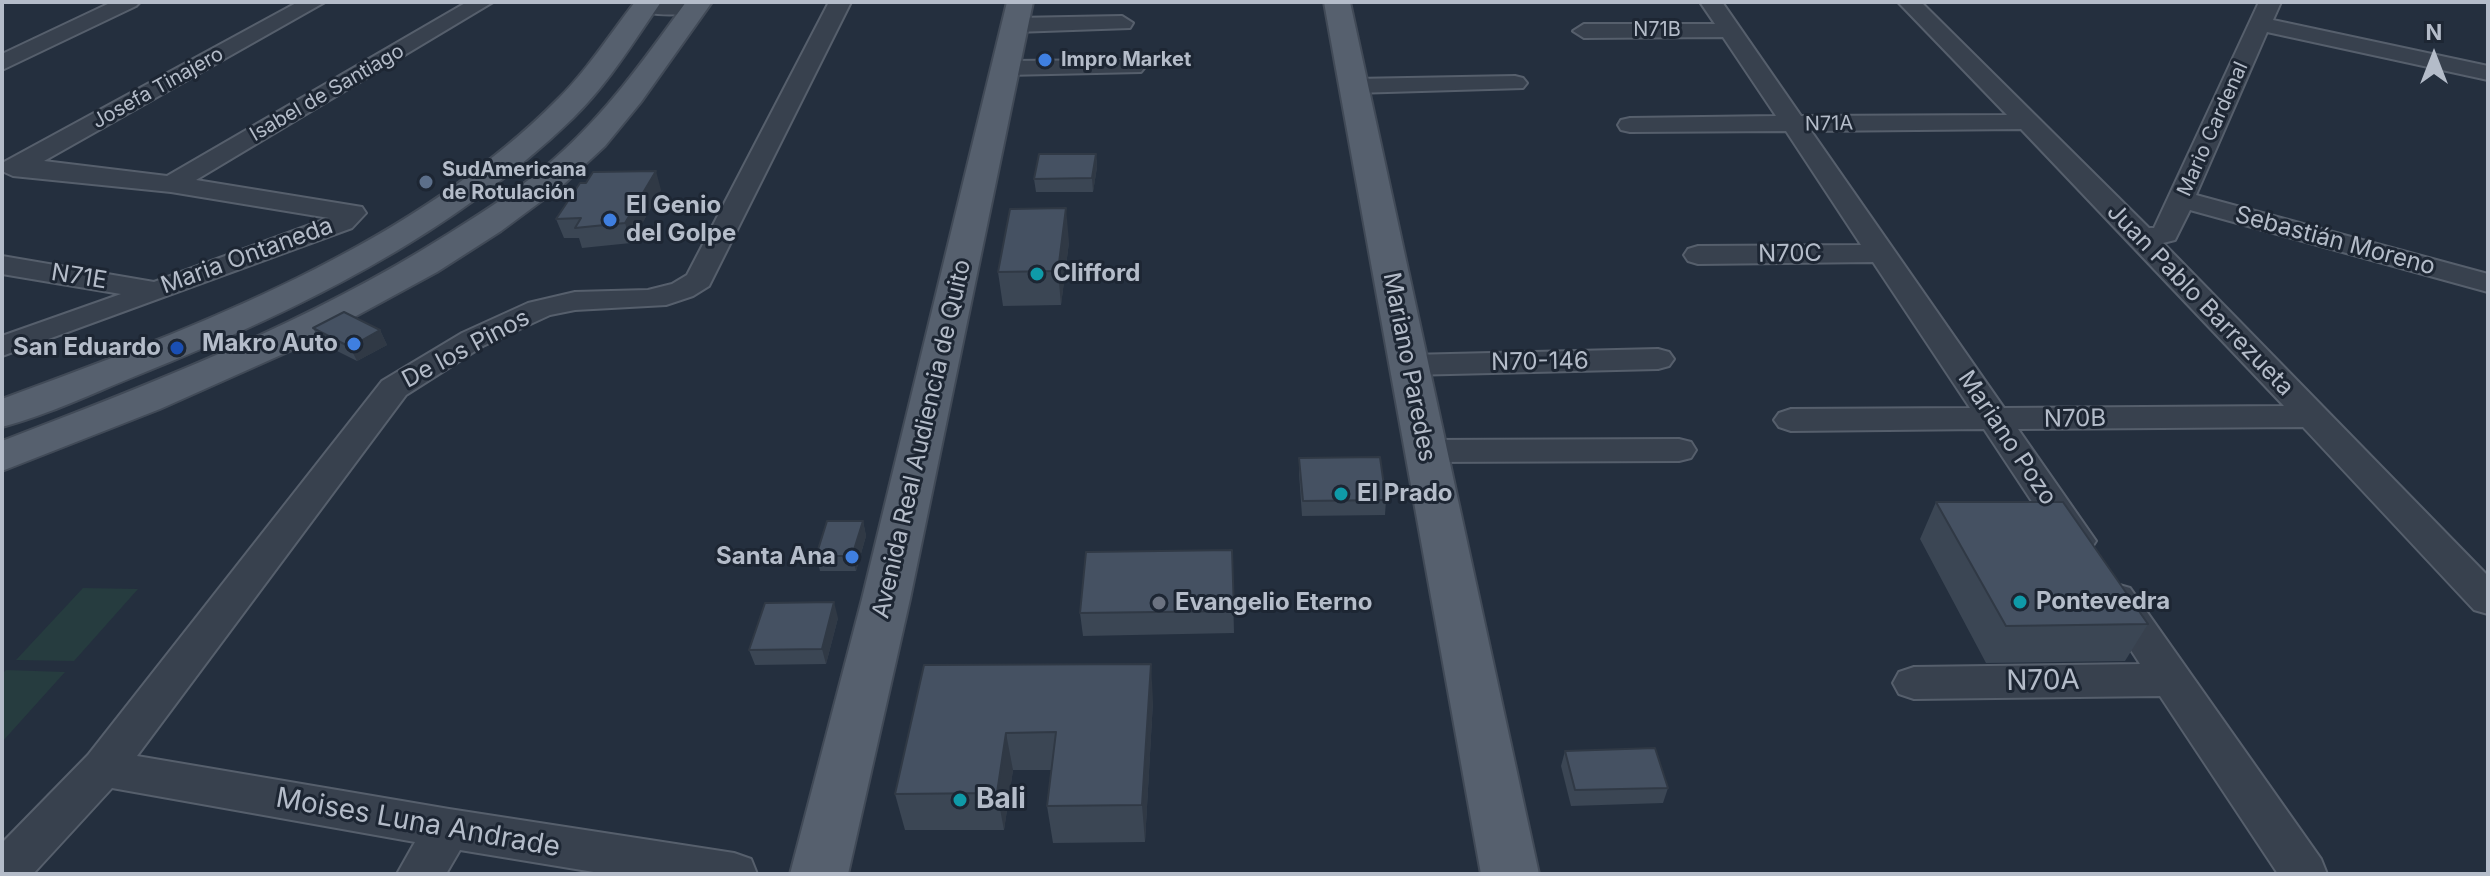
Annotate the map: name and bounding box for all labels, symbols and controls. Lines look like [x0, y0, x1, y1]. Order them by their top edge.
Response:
north arrow [2394, 16, 2474, 96]
street label: N71B [1633, 18, 1681, 42]
text: N [2426, 19, 2442, 45]
street label: Isabel de Santiago [246, 39, 408, 147]
street label: Josefa Tinajero [88, 42, 228, 134]
place label: Impro Market [1061, 48, 1191, 72]
marker: Impro Market [1036, 51, 1054, 69]
street label: Mario Cardenal [2173, 58, 2253, 200]
street label: N71A [1805, 112, 1853, 136]
place label: SudAmericana de Rotulación [442, 158, 587, 205]
marker: SudAmericana de Rotulación [417, 173, 435, 191]
place label: El Genio del Golpe [626, 192, 736, 248]
street label: Juan Pablo Barrezueta [2101, 198, 2299, 402]
street label: Sebastián Moreno [2232, 200, 2438, 282]
marker: El Genio del Golpe [601, 211, 619, 229]
street label: Maria Ontaneda [157, 212, 337, 300]
street label: N70C [1758, 239, 1822, 269]
street label: Avenida Real Audiencia de Quito [867, 257, 977, 621]
street label: N71E [49, 258, 109, 296]
place label: Clifford [1053, 260, 1140, 288]
marker: Clifford [1028, 265, 1046, 283]
street label: Mariano Paredes [1377, 270, 1441, 464]
street label: De los Pinos [397, 303, 535, 395]
place label: Makro Auto [202, 330, 338, 358]
place label: San Eduardo [13, 334, 161, 362]
marker: Makro Auto [345, 335, 363, 353]
marker: San Eduardo [168, 339, 186, 357]
street label: N70-146 [1491, 347, 1589, 377]
street label: Mariano Pozo [1952, 365, 2062, 511]
street label: N70B [2044, 404, 2106, 434]
place label: El Prado [1357, 480, 1453, 508]
marker: El Prado [1332, 485, 1350, 503]
place label: Santa Ana [716, 543, 836, 571]
marker: Santa Ana [843, 548, 861, 566]
place label: Pontevedra [2036, 588, 2170, 616]
place label: Evangelio Eterno [1175, 589, 1373, 617]
marker: Pontevedra [2011, 593, 2029, 611]
marker: Evangelio Eterno [1150, 594, 1168, 612]
street label: N70A [2006, 664, 2080, 698]
street label: Moises Luna Andrade [273, 781, 563, 865]
place label: Bali [976, 783, 1026, 817]
marker: Bali [951, 791, 969, 809]

